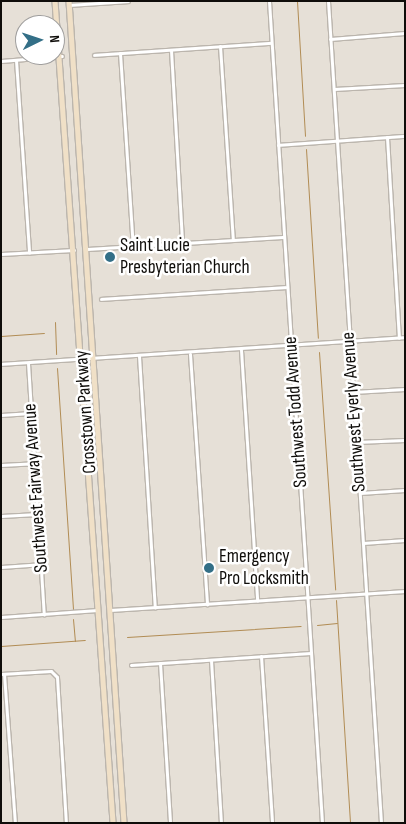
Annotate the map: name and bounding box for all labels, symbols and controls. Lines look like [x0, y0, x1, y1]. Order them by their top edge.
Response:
north arrow [15, 15, 65, 65]
text: N [46, 35, 63, 43]
place label: Saint Lucie Presbyterian Church [120, 235, 250, 279]
marker: Saint Lucie Presbyterian Church [104, 251, 116, 263]
street label: Southwest Eyerly Avenue [337, 331, 371, 493]
street label: Southwest Todd Avenue [279, 336, 313, 488]
street label: Crosstown Parkway [70, 350, 102, 474]
street label: Southwest Fairway Avenue [19, 403, 53, 573]
place label: Emergency Pro Locksmith [219, 546, 309, 590]
marker: Emergency Pro Locksmith [203, 562, 215, 574]

